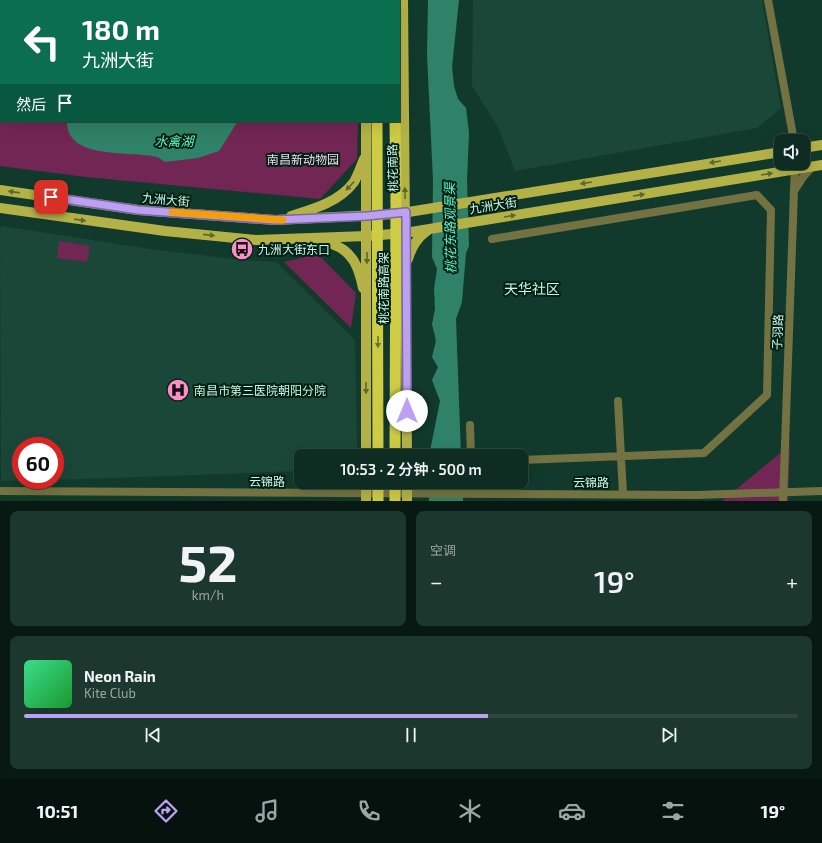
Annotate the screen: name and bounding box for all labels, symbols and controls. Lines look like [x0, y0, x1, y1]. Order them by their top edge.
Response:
text: 180 m [82, 12, 160, 46]
icon: left [16, 16, 68, 68]
text: 九洲大街 [82, 49, 154, 71]
icon: arrive [54, 92, 76, 114]
text: 然后 [16, 95, 46, 113]
water label: 水禽湖 [154, 133, 195, 149]
map controls [774, 134, 810, 170]
button: sound [774, 134, 810, 170]
street label: 桃花南路 [385, 144, 399, 192]
park label: 南昌新动物园 [267, 152, 339, 166]
one-way arrow [709, 160, 721, 166]
one-way arrow [761, 171, 773, 177]
pin [34, 180, 68, 214]
water label: 桃花东路观景渠 [441, 180, 459, 274]
one-way arrow [580, 180, 593, 186]
one-way arrow [345, 181, 354, 191]
icon: arrive [40, 186, 62, 208]
one-way arrow [402, 186, 408, 199]
one-way arrow [8, 189, 20, 195]
street label: 九洲大街 [141, 190, 191, 208]
one-way arrow [632, 192, 645, 198]
street label: 九洲大街 [468, 194, 518, 216]
one-way arrow [504, 213, 516, 219]
one-way arrow [74, 217, 86, 223]
one-way arrow [203, 232, 215, 239]
bus stop icon: 九洲大街东口 [229, 236, 255, 262]
place label: 九洲大街东口 [258, 242, 330, 256]
one-way arrow [364, 252, 370, 265]
street label: 桃花南路高架 [376, 252, 390, 324]
district label: 天华社区 [504, 280, 560, 297]
street label: 子羽路 [769, 314, 785, 350]
one-way arrow [375, 336, 381, 349]
hospital icon: 南昌市第三医院朝阳分院 [165, 377, 191, 403]
one-way arrow [363, 382, 369, 395]
place label: 南昌市第三医院朝阳分院 [194, 383, 326, 397]
position arrow [386, 390, 428, 432]
speed limit sign: 60 [12, 437, 64, 489]
text: 10:53 · 2 分钟 · 500 m [340, 460, 482, 478]
street label: 云锦路 [249, 474, 285, 488]
street label: 云锦路 [573, 475, 609, 489]
text: 52 [179, 530, 237, 592]
text: 空调 [430, 542, 456, 558]
text: 19° [594, 563, 635, 599]
text: − [430, 568, 443, 594]
text: + [786, 568, 798, 594]
text: km/h [192, 587, 224, 603]
text: Neon Rain [84, 667, 156, 685]
text: Kite Club [84, 685, 136, 701]
icon: previous [142, 724, 164, 746]
icon: pause [400, 724, 422, 746]
icon: next [658, 724, 680, 746]
icon: directions [152, 797, 180, 825]
icon: music [253, 797, 281, 825]
icon: phone [355, 797, 383, 825]
icon: climate [456, 797, 484, 825]
icon: car [558, 797, 586, 825]
icon: filters [659, 797, 687, 825]
text: 10:51 [37, 800, 78, 822]
text: 19° [761, 800, 785, 822]

